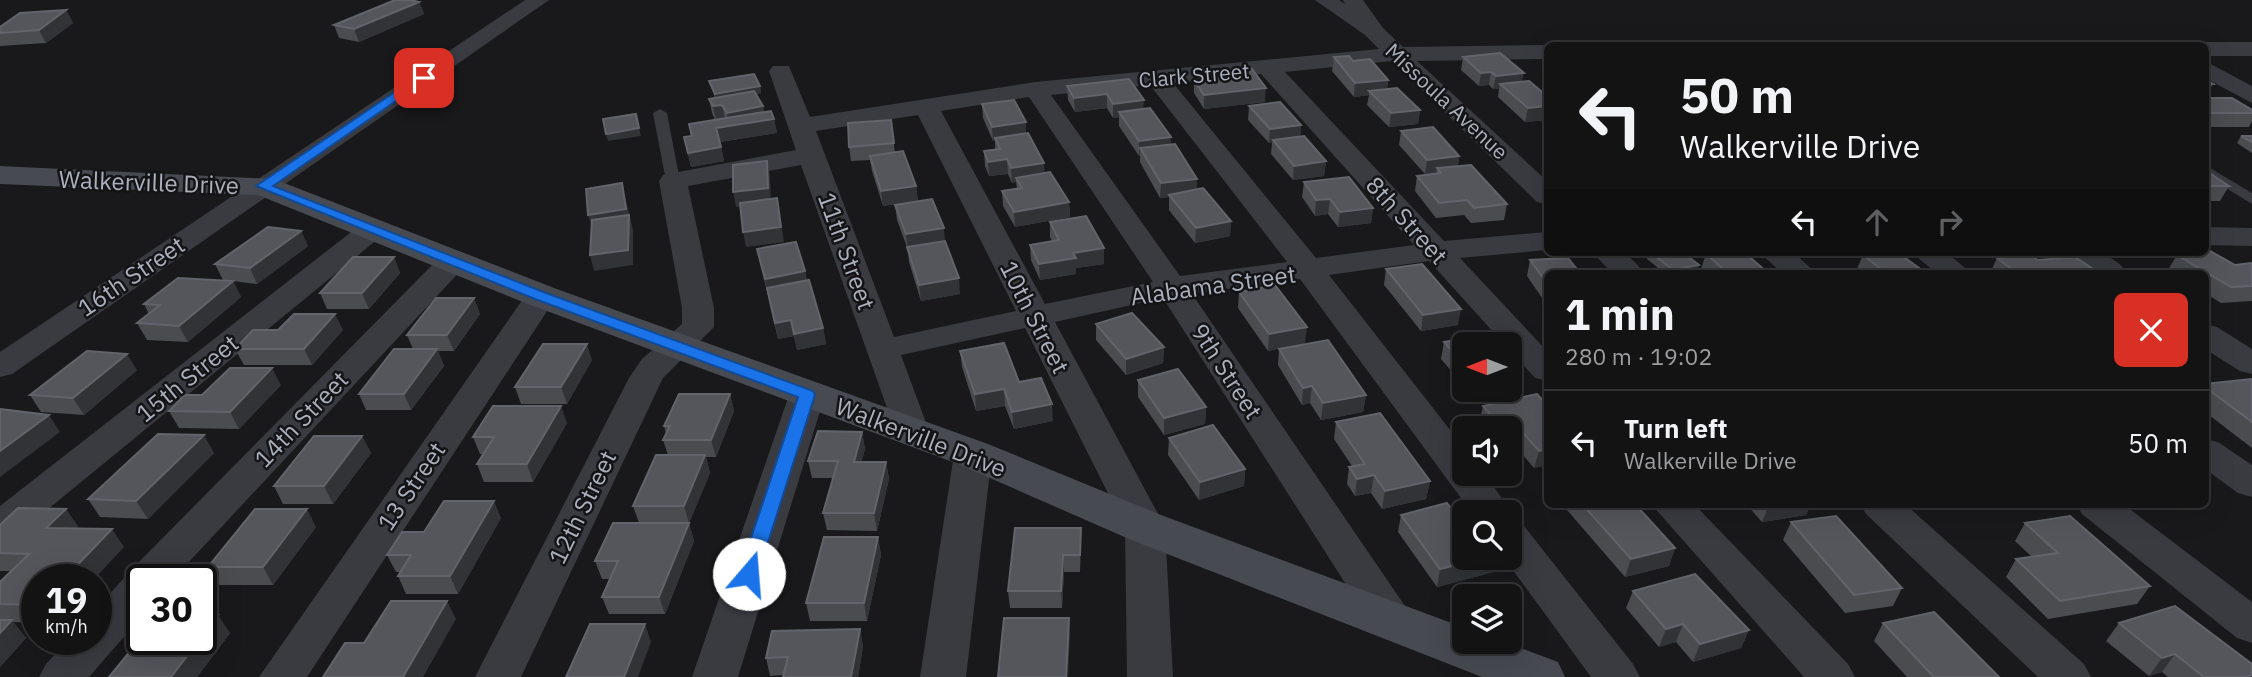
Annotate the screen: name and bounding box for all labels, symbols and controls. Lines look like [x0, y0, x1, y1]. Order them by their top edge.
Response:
street label: Missoula Avenue [1380, 37, 1514, 165]
pin [394, 48, 454, 108]
street label: Clark Street [1137, 56, 1251, 94]
icon: arrive [405, 59, 443, 97]
text: 50 m [1680, 63, 1794, 126]
icon: left [1565, 70, 1656, 161]
text: Walkerville Drive [1680, 125, 1920, 167]
street label: Walkerville Drive [58, 163, 240, 201]
street label: 8th Street [1359, 169, 1455, 271]
street label: 11th Street [811, 188, 883, 314]
icon: left [1785, 203, 1823, 241]
icon: ahead [1858, 203, 1896, 241]
icon: right [1931, 203, 1969, 241]
street label: 16th Street [71, 229, 191, 323]
street label: 10th Street [993, 255, 1077, 379]
street label: Alabama Street [1128, 258, 1298, 312]
text: 1 min [1565, 287, 1675, 342]
button: close [2114, 293, 2188, 367]
street label: 9th Street [1184, 317, 1270, 425]
street label: 15th Street [129, 327, 245, 429]
north arrow [1452, 332, 1522, 402]
map controls [1452, 332, 1522, 654]
text: 280 m · 19:02 [1565, 341, 1712, 371]
street label: 14th Street [247, 364, 355, 474]
street label: Walkerville Drive [831, 390, 1011, 484]
text: Turn left [1624, 411, 1727, 445]
button: sound [1452, 416, 1522, 486]
icon: left [1565, 424, 1603, 462]
text: 50 m [2128, 426, 2188, 460]
street label: 13 Street [370, 435, 452, 537]
street label: 12th Street [541, 445, 623, 569]
text: Walkerville Drive [1624, 445, 1797, 475]
button: search [1452, 500, 1522, 570]
position arrow [712, 537, 786, 611]
speed limit sign: 30 [126, 564, 217, 655]
text: 19 [45, 577, 88, 623]
button: layers [1452, 584, 1522, 654]
text: km/h [45, 615, 88, 638]

